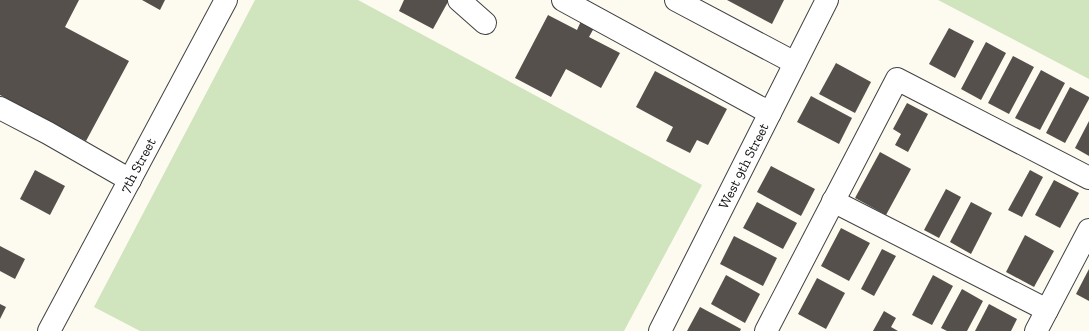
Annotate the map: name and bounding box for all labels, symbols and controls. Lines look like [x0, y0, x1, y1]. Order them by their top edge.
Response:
street label: West 9th Street [715, 120, 773, 212]
street label: 7th Street [117, 134, 160, 196]

